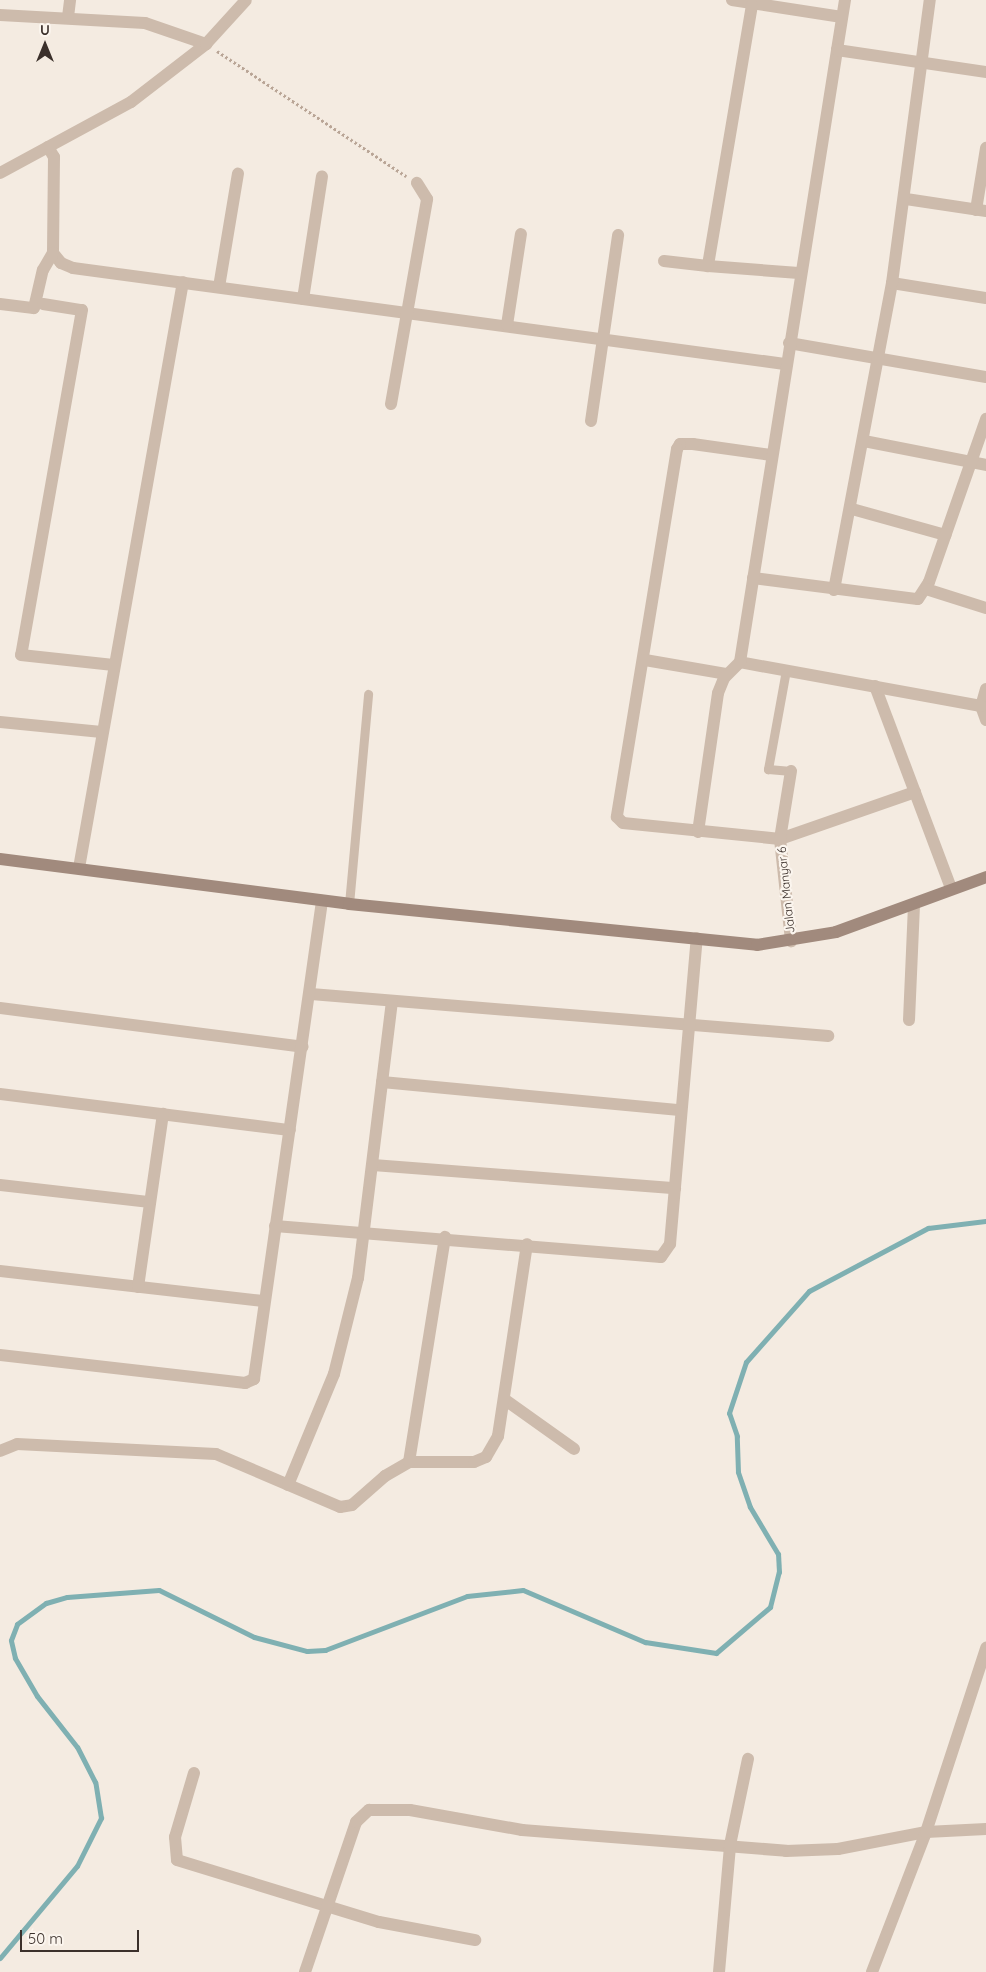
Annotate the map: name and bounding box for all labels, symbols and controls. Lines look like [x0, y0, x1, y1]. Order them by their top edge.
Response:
north arrow [20, 20, 70, 70]
text: U [40, 21, 50, 39]
street label: Jalan Manyar 6 [774, 846, 798, 934]
scale bar [22, 1920, 141, 1952]
text: 50 m [28, 1929, 63, 1948]

